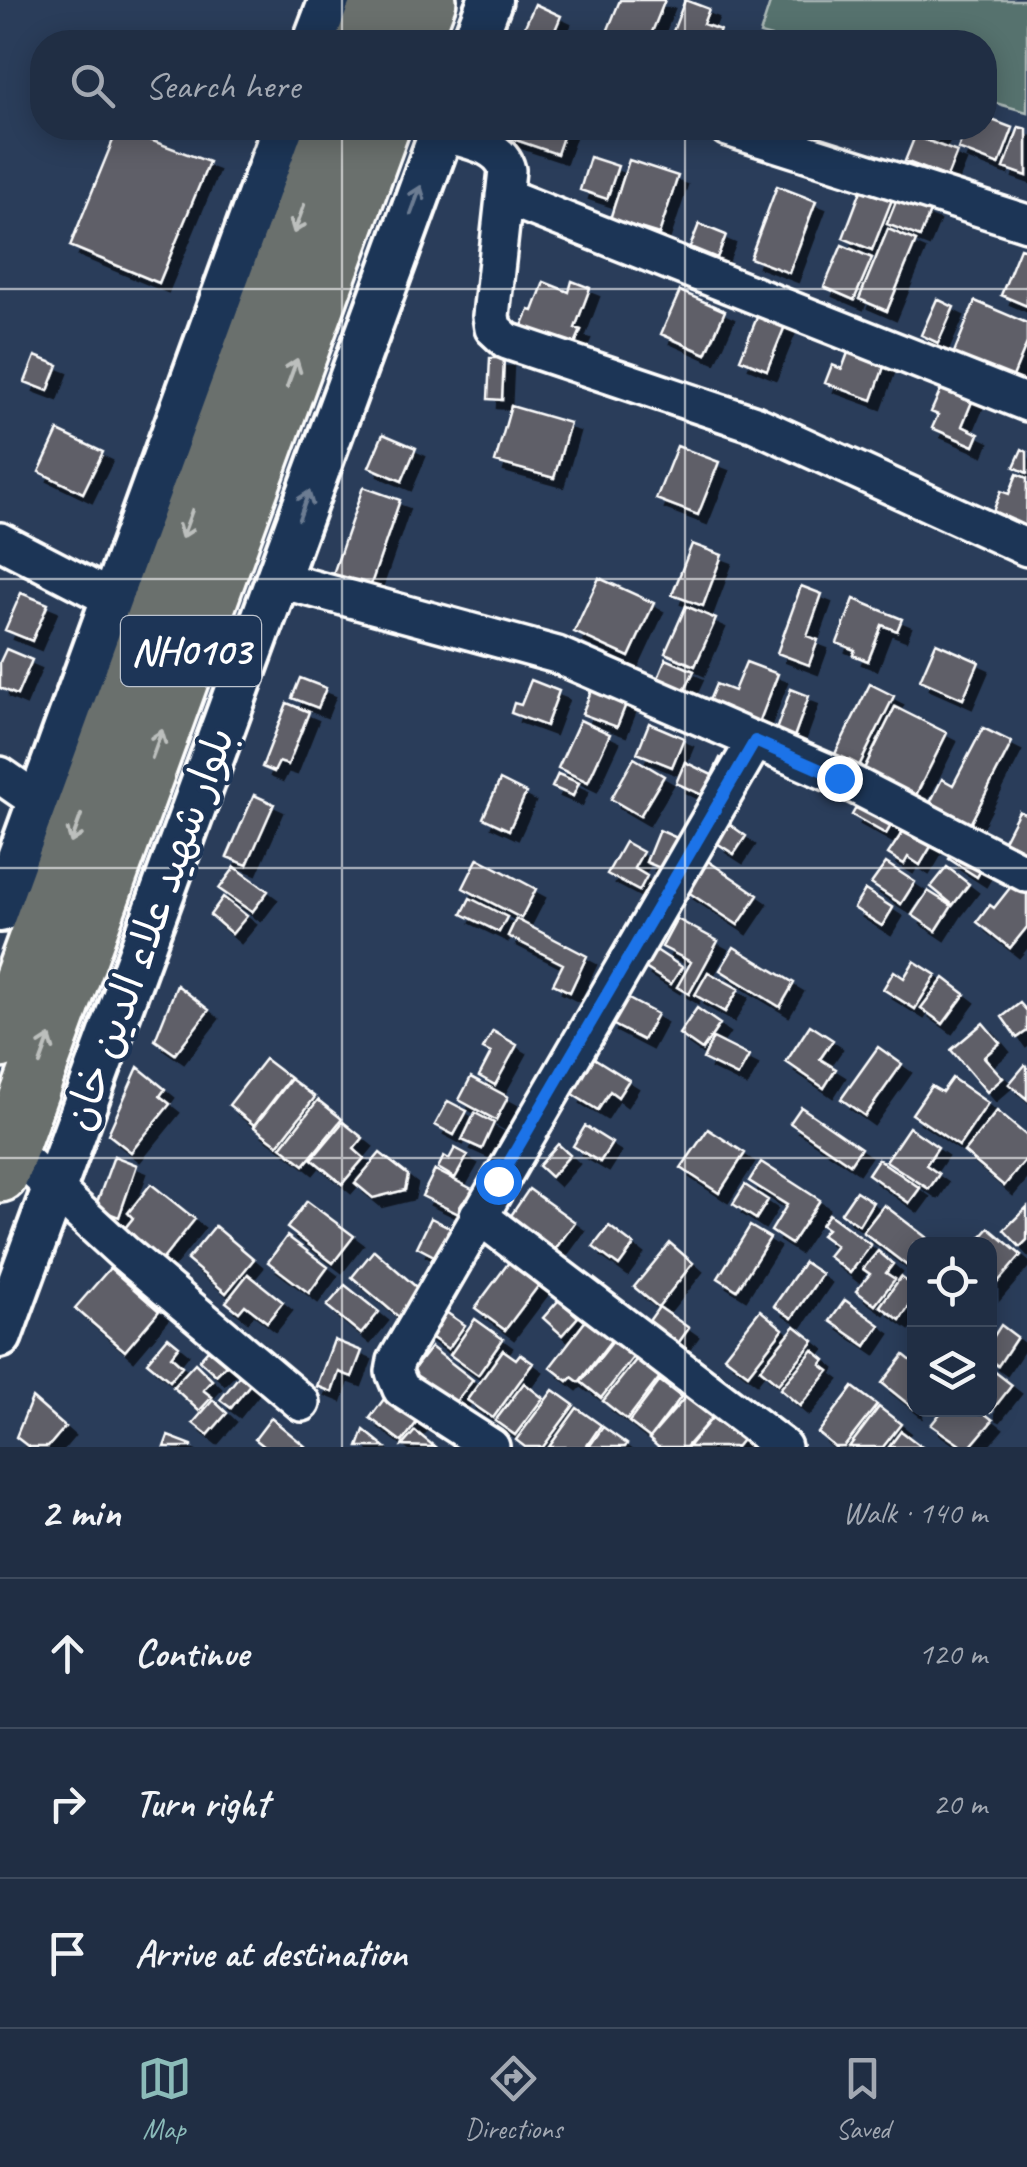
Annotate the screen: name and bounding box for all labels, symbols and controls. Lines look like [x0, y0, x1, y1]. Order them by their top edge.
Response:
search box [30, 30, 997, 140]
icon: search [65, 58, 120, 113]
text: Search here [145, 62, 300, 109]
one-way arrow [408, 186, 426, 217]
one-way arrow [289, 203, 307, 234]
one-way arrow [284, 359, 302, 390]
one-way arrow [296, 491, 314, 522]
one-way arrow [177, 507, 195, 538]
road number: NH0103 [121, 616, 261, 686]
street label: بلوار شهید علاء الدین خان [51, 720, 247, 1138]
one-way arrow [149, 730, 167, 761]
route end [817, 756, 863, 802]
one-way arrow [66, 813, 84, 844]
one-way arrow [37, 1035, 55, 1066]
route start [476, 1159, 522, 1205]
map controls [907, 1237, 997, 1417]
button: locate [907, 1237, 997, 1327]
button: layers [907, 1327, 997, 1417]
text: 2 min [40, 1486, 120, 1539]
text: Walk · 140 m [843, 1492, 987, 1533]
icon: ahead [40, 1626, 95, 1681]
text: Continue [135, 1630, 249, 1677]
text: 120 m [918, 1633, 987, 1674]
icon: right [40, 1776, 95, 1831]
text: Turn right [135, 1780, 269, 1827]
text: 20 m [933, 1783, 987, 1824]
icon: arrive [40, 1926, 95, 1981]
text: Arrive at destination [135, 1930, 407, 1977]
tab: Map [137, 2051, 192, 2146]
tab: Directions [465, 2051, 562, 2146]
tab: Saved [835, 2051, 890, 2146]

